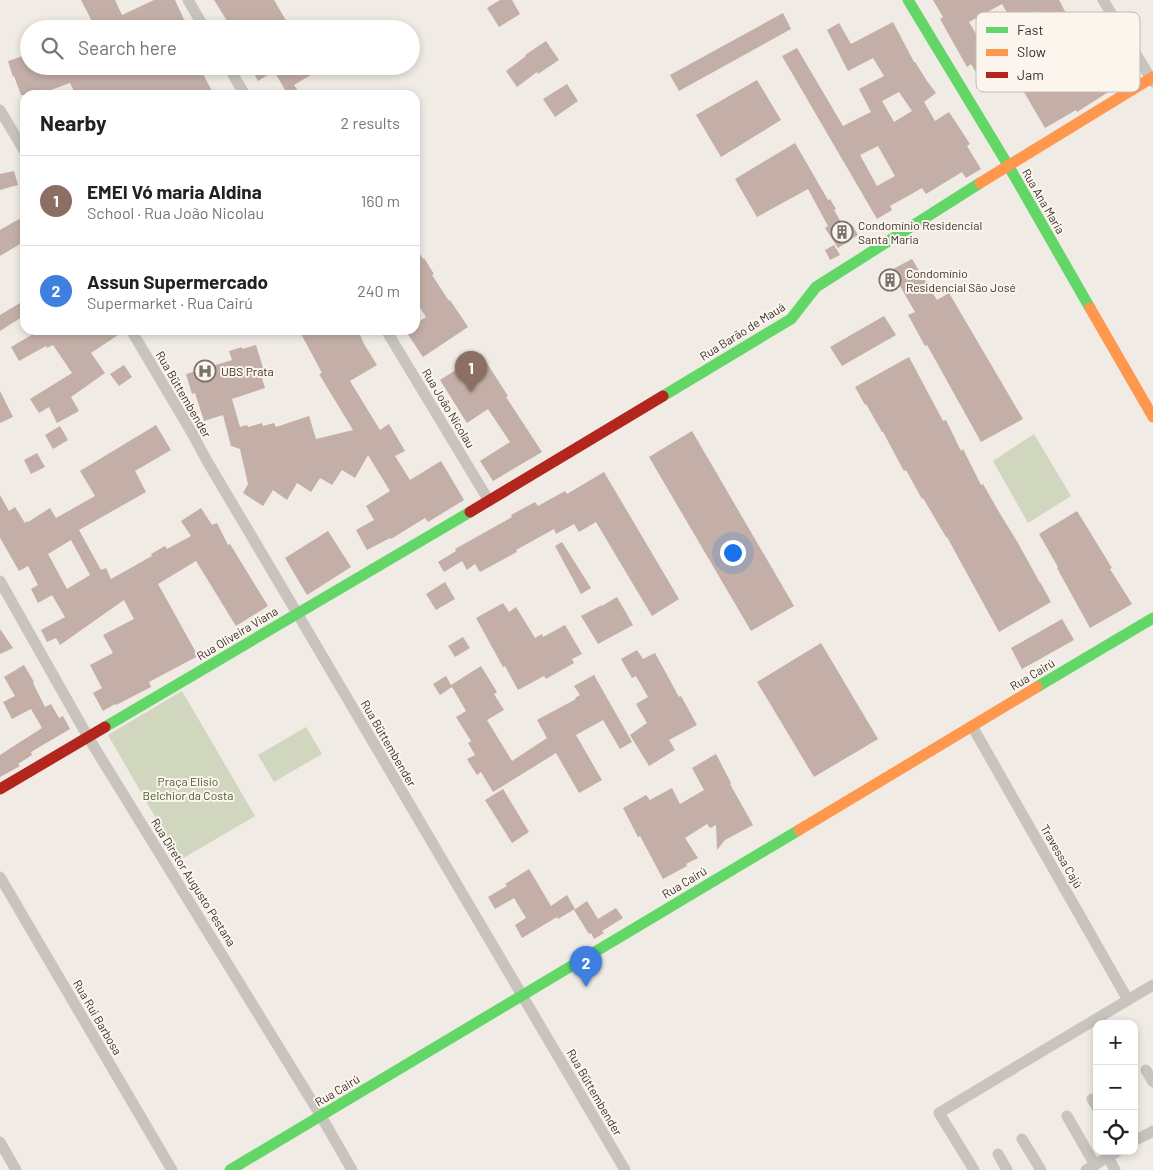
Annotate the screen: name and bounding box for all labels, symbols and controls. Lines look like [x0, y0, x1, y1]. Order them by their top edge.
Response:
legend [976, 12, 1140, 92]
search box [20, 20, 420, 75]
text: Fast [1017, 21, 1043, 38]
icon: search [38, 34, 66, 62]
text: Search here [78, 36, 177, 59]
text: Slow [1017, 43, 1046, 60]
text: Jam [1017, 66, 1044, 83]
text: Nearby [40, 110, 106, 135]
text: 2 results [341, 113, 400, 132]
street label: Rua Ana Maria [1020, 166, 1068, 236]
text: EMEI Vó maria Aldina [87, 180, 262, 203]
text: 1 [53, 191, 59, 210]
text: 160 m [361, 191, 400, 210]
text: School · Rua João Nicolau [87, 203, 264, 222]
place label: Condomínio Residencial Santa Maria [858, 218, 982, 246]
building icon: Condomínio Residencial Santa Maria [830, 220, 854, 244]
place label: Condomínio Residencial São José [906, 266, 1016, 294]
building icon: Condomínio Residencial São José [878, 268, 902, 292]
text: Assun Supermercado [87, 270, 268, 293]
text: 2 [52, 281, 60, 300]
text: 240 m [357, 281, 400, 300]
text: Supermarket · Rua Cairú [87, 293, 253, 312]
street label: Rua Barão de Mauá [697, 299, 787, 363]
street label: Rua Büttembender [154, 348, 215, 440]
pin: 1 [455, 351, 487, 392]
hospital icon: UBS Prata [193, 359, 217, 383]
place label: UBS Prata [221, 364, 274, 378]
street label: Rua João Nicolau [420, 366, 478, 450]
your location [720, 540, 746, 566]
street label: Rua Oliveira Viana [194, 603, 280, 663]
street label: Rua Cairú [1007, 655, 1057, 693]
street label: Rua Büttembender [359, 697, 420, 789]
park label: Praça Elisio Belchior da Costa [143, 774, 233, 802]
street label: Rua Diretor Augusto Pestana [149, 815, 239, 949]
street label: Travessa Cajú [1038, 822, 1086, 890]
street label: Rua Cairú [659, 863, 709, 901]
pin: 2 [570, 946, 602, 987]
street label: Rua Rui Barbosa [71, 977, 125, 1057]
map controls [1093, 1020, 1138, 1155]
button: + [1093, 1020, 1138, 1065]
street label: Rua Büttembender [565, 1046, 626, 1138]
button: − [1093, 1065, 1138, 1110]
street label: Rua Cairú [312, 1071, 362, 1109]
button: locate [1093, 1110, 1138, 1155]

